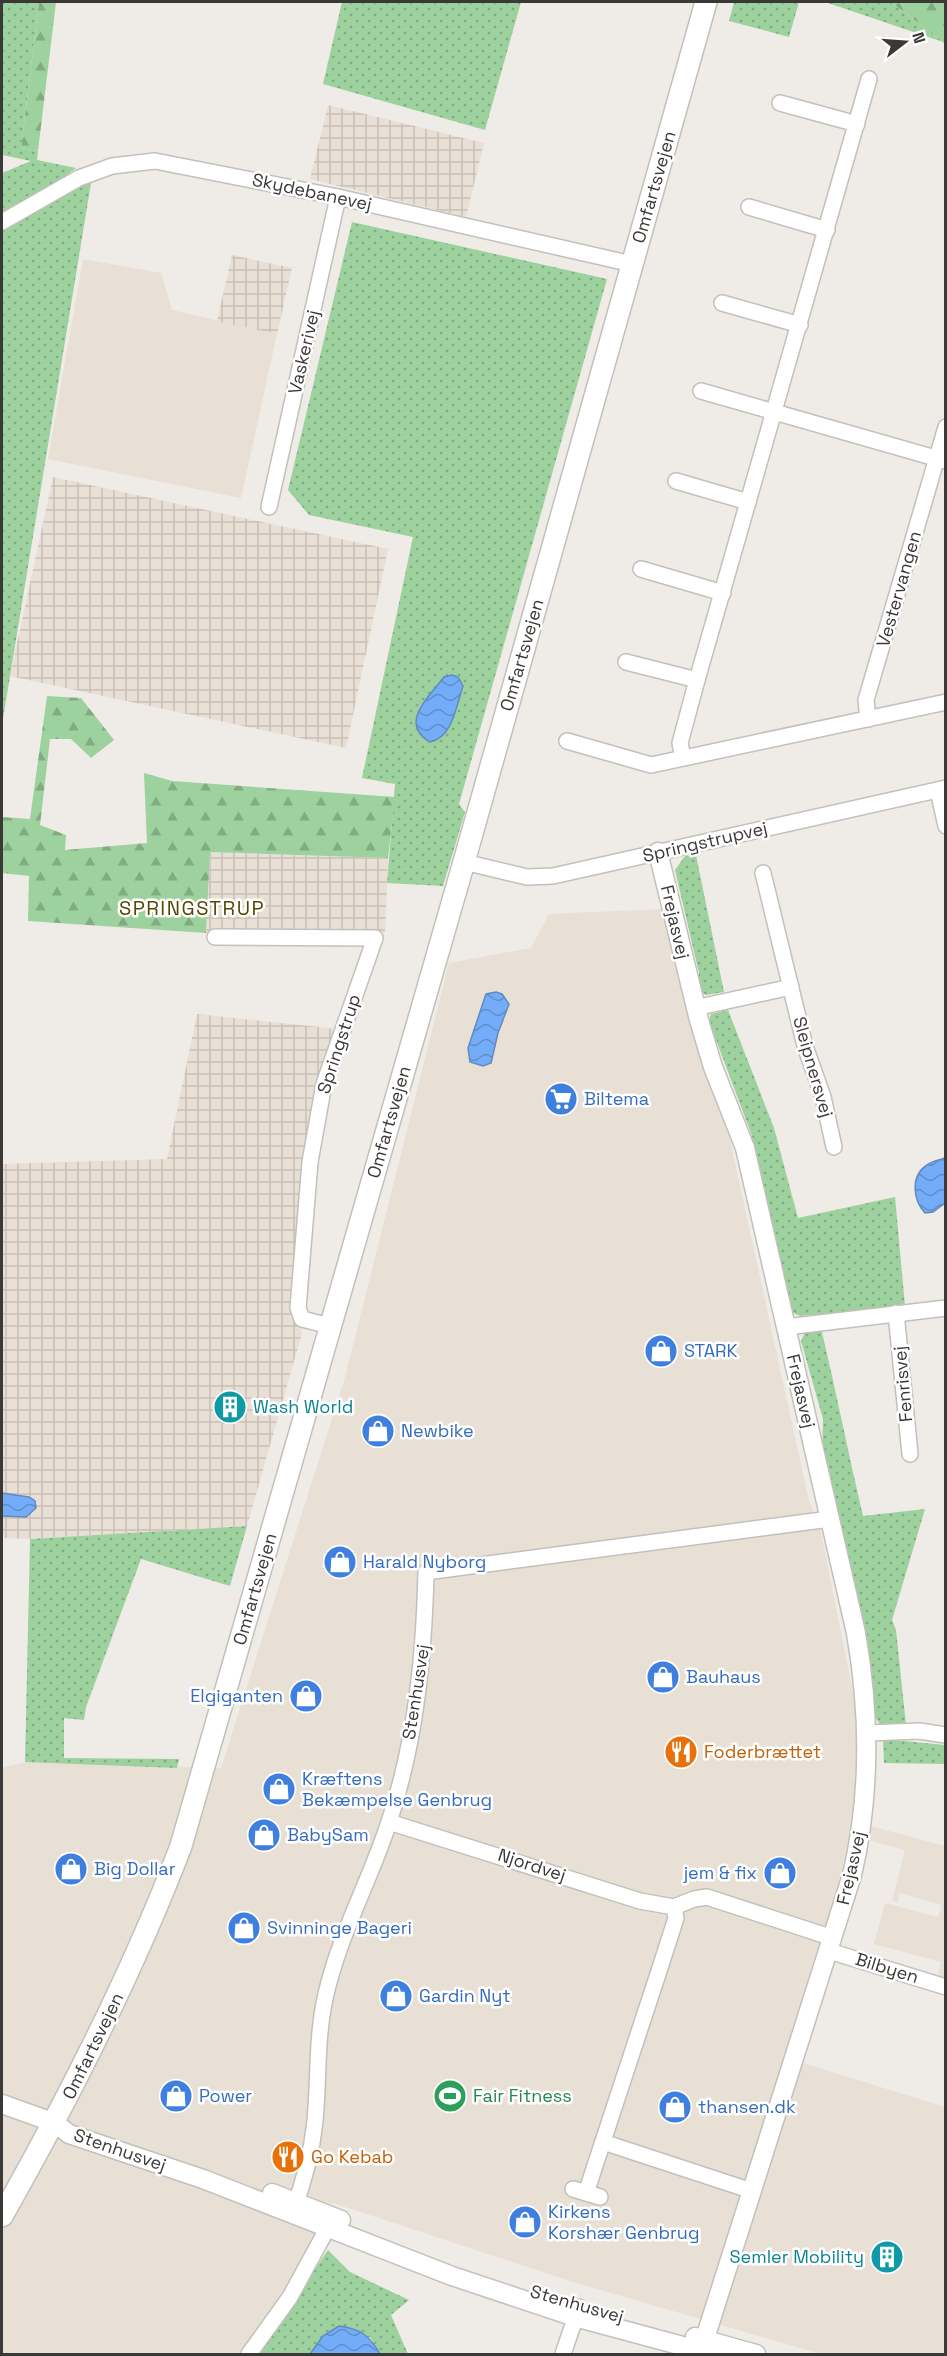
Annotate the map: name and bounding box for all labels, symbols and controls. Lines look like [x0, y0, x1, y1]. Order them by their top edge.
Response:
north arrow [875, 12, 935, 72]
text: N [907, 30, 930, 46]
street label: Omfartsvejen [627, 128, 681, 246]
street label: Skydebanevej [250, 168, 374, 215]
street label: Vaskerivej [283, 308, 324, 396]
street label: Vestervangen [871, 528, 926, 650]
street label: Omfartsvejen [495, 596, 549, 714]
street label: Springstrupvej [640, 816, 770, 867]
street label: Frejasvej [656, 883, 695, 961]
district label: SPRINGSTRUP [119, 895, 265, 921]
street label: Springstrup [312, 991, 365, 1097]
street label: Sleipnersvej [788, 1014, 839, 1120]
street label: Omfartsvejen [362, 1063, 416, 1181]
supermarket icon: Biltema [543, 1081, 579, 1117]
place label: Biltema [584, 1087, 649, 1110]
shop icon: STARK [643, 1333, 679, 1369]
place label: STARK [684, 1339, 737, 1362]
street label: Fenrisvej [888, 1345, 917, 1423]
street label: Frejasvej [782, 1352, 821, 1430]
building icon: Wash World [212, 1389, 248, 1425]
place label: Wash World [253, 1395, 353, 1418]
shop icon: Newbike [360, 1413, 396, 1449]
place label: Newbike [401, 1419, 474, 1442]
street label: Omfartsvejen [228, 1530, 282, 1648]
shop icon: Harald Nyborg [322, 1544, 358, 1580]
place label: Harald Nyborg [363, 1550, 486, 1573]
street label: Stenhusvej [397, 1643, 434, 1741]
shop icon: Bauhaus [645, 1659, 681, 1695]
place label: Bauhaus [686, 1665, 761, 1688]
shop icon: Elgiganten [288, 1678, 324, 1714]
place label: Elgiganten [190, 1684, 283, 1707]
restaurant icon: Foderbrættet [663, 1734, 699, 1770]
place label: Foderbrættet [704, 1740, 821, 1763]
place label: Kræftens Bekæmpelse Genbrug [302, 1767, 492, 1811]
shop icon: Kræftens Bekæmpelse Genbrug [261, 1771, 297, 1807]
shop icon: BabySam [246, 1817, 282, 1853]
place label: BabySam [287, 1823, 369, 1846]
street label: Frejasvej [831, 1829, 870, 1907]
street label: Njordvej [495, 1843, 569, 1886]
shop icon: Big Dollar [53, 1851, 89, 1887]
shop icon: jem & fix [762, 1855, 798, 1891]
place label: Big Dollar [94, 1857, 176, 1880]
place label: jem & fix [683, 1861, 757, 1884]
shop icon: Svinninge Bageri [226, 1910, 262, 1946]
place label: Svinninge Bageri [267, 1916, 412, 1939]
street label: Bilbyen [853, 1947, 922, 1988]
shop icon: Gardin Nyt [378, 1978, 414, 2014]
place label: Gardin Nyt [419, 1984, 511, 2007]
street label: Omfartsvejen [57, 1989, 128, 2103]
shop icon: Power [158, 2078, 194, 2114]
sports icon: Fair Fitness [432, 2078, 468, 2114]
place label: Power [199, 2084, 252, 2107]
place label: Fair Fitness [473, 2084, 572, 2107]
shop icon: thansen.dk [657, 2089, 693, 2125]
place label: thansen.dk [698, 2095, 796, 2118]
street label: Stenhusvej [71, 2123, 169, 2176]
restaurant icon: Go Kebab [270, 2139, 306, 2175]
place label: Go Kebab [311, 2145, 393, 2168]
place label: Kirkens Korshær Genbrug [548, 2200, 699, 2244]
shop icon: Kirkens Korshær Genbrug [507, 2204, 543, 2240]
building icon: Semler Mobility [869, 2239, 905, 2275]
place label: Semler Mobility [730, 2245, 864, 2268]
street label: Stenhusvej [528, 2279, 627, 2328]

